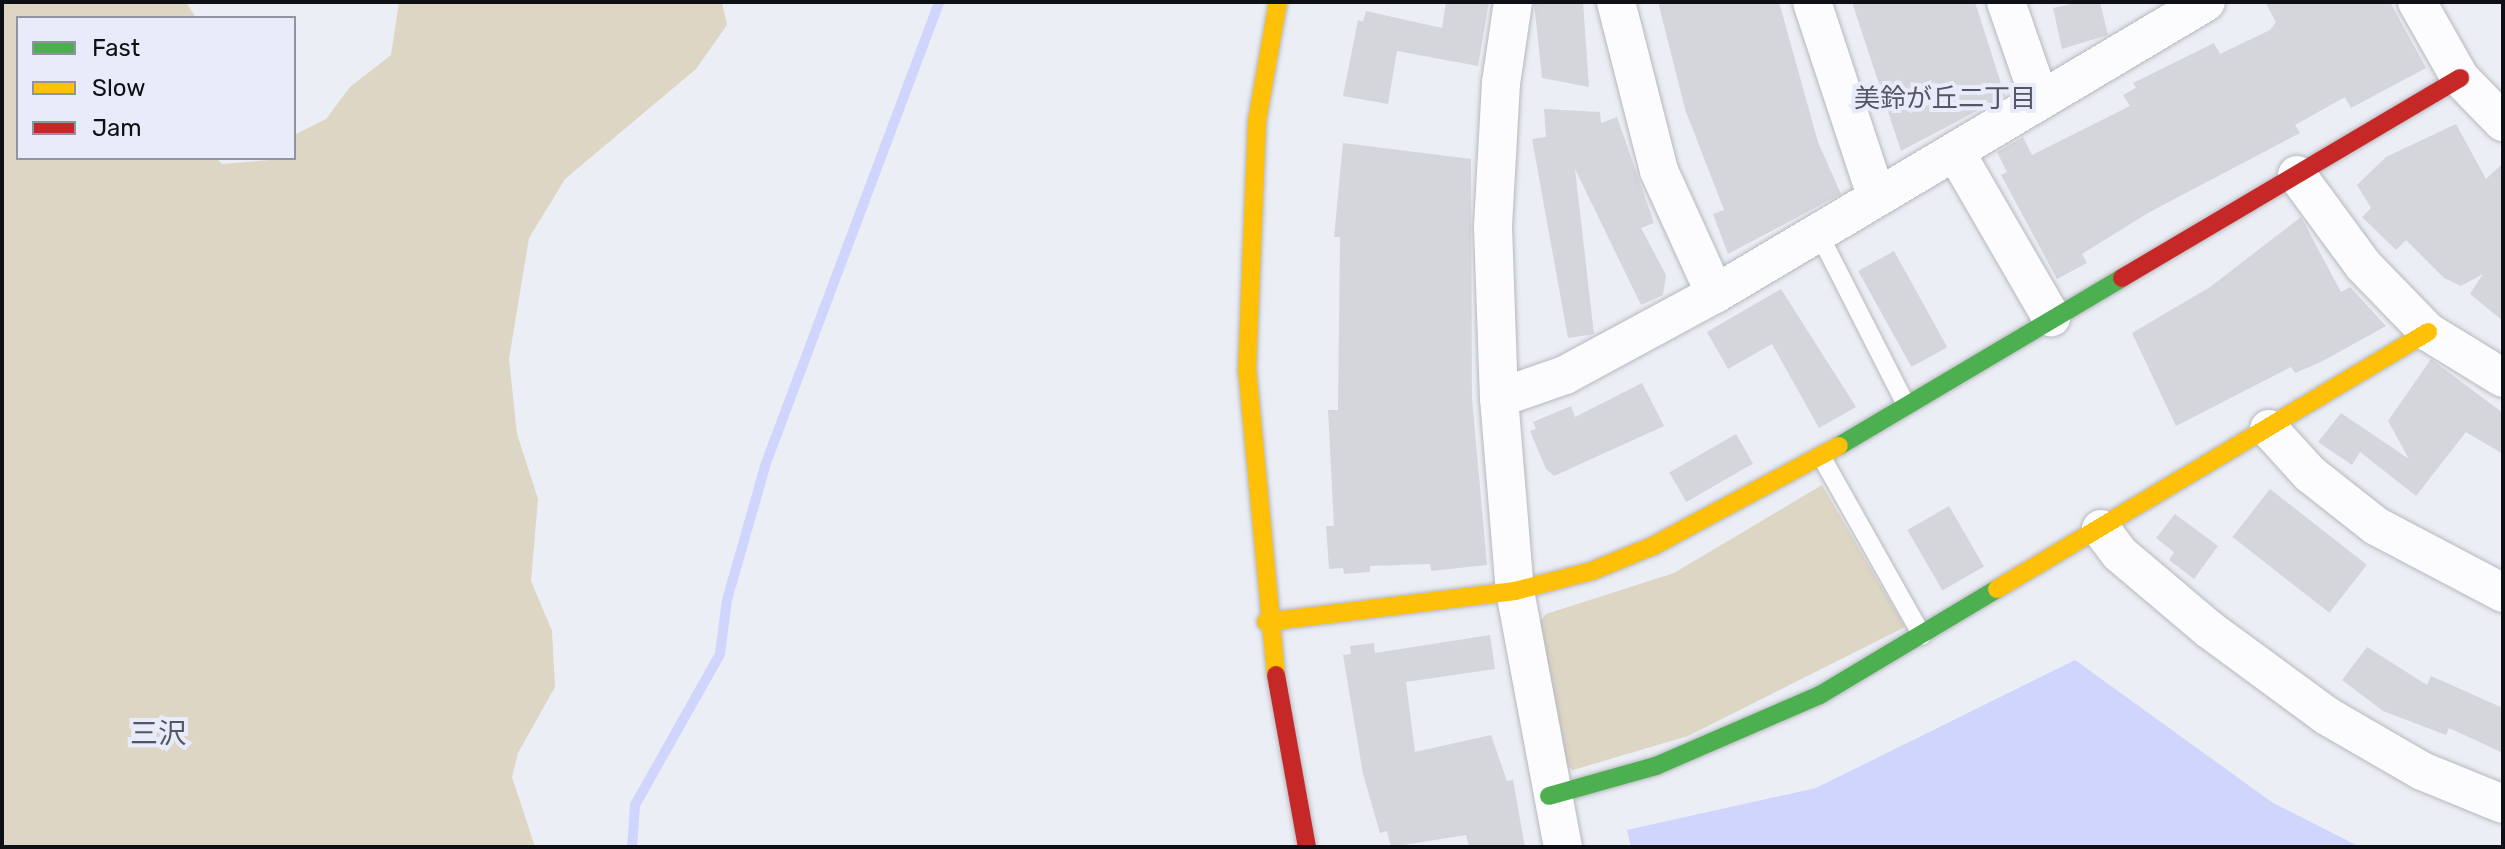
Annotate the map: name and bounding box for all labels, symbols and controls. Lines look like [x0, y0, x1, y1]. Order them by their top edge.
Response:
legend [16, 16, 296, 160]
text: Fast [92, 34, 140, 62]
text: Slow [92, 74, 145, 102]
district label: 美鈴が丘二丁目 [1854, 83, 2036, 115]
text: Jam [92, 114, 142, 142]
district label: 三沢 [130, 717, 186, 751]

